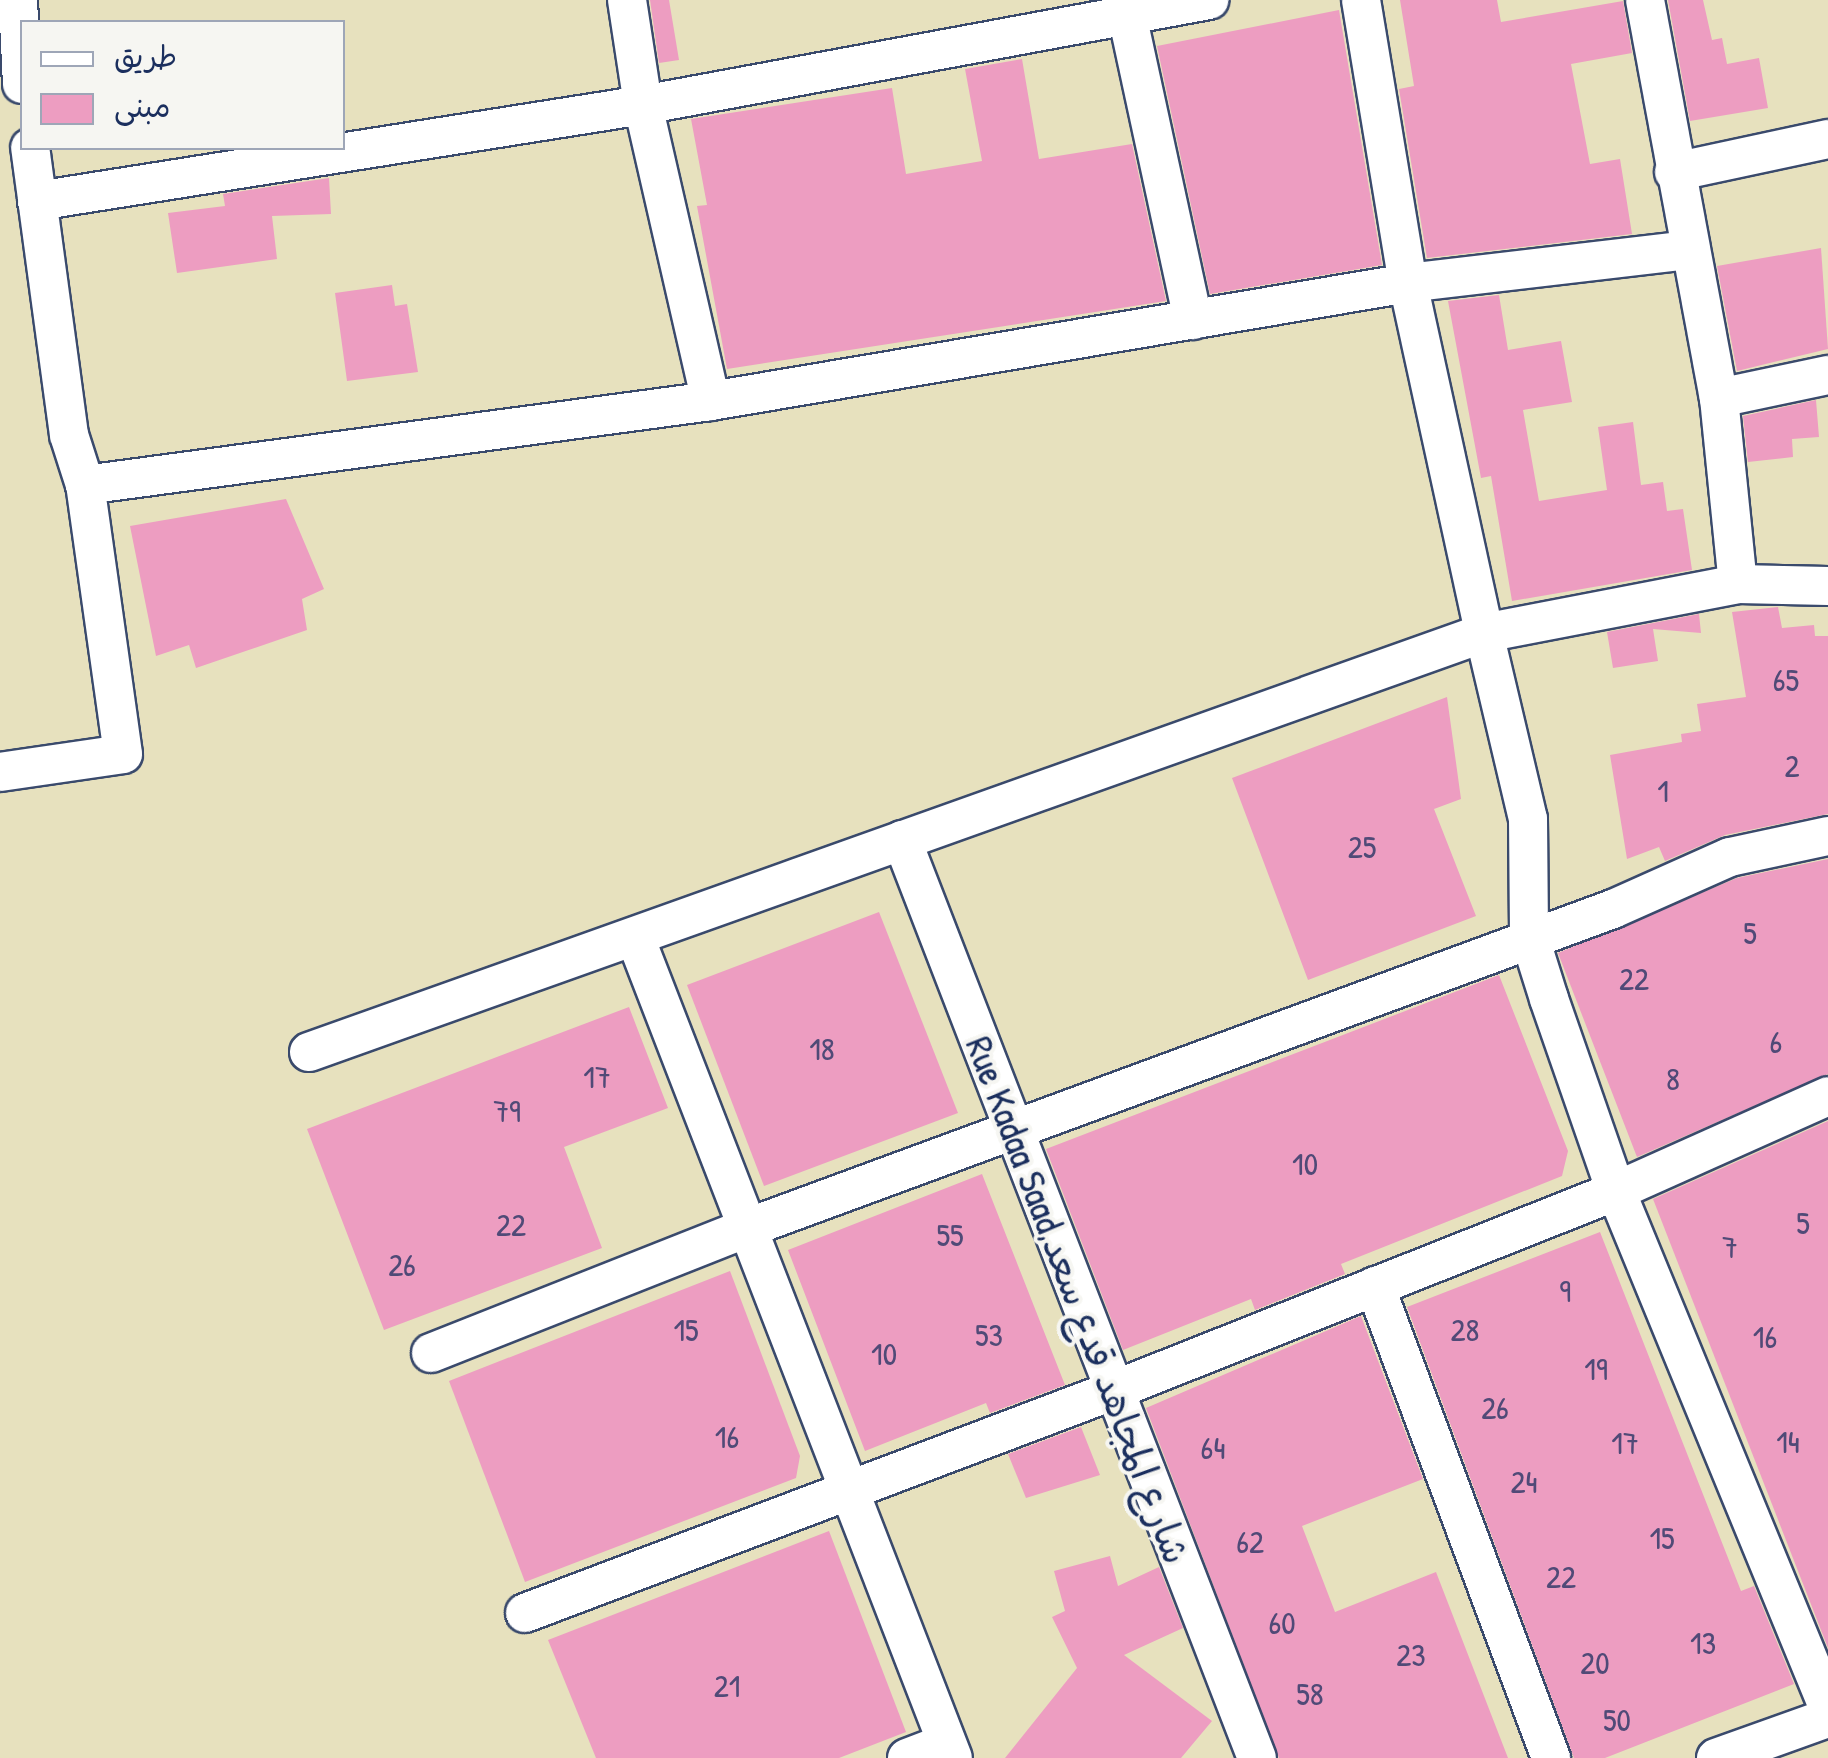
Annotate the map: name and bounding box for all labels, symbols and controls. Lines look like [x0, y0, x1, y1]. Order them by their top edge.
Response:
legend [20, 20, 345, 150]
text: طريق [114, 36, 177, 76]
text: مبنى [114, 86, 170, 126]
house number: 65 [1773, 661, 1799, 699]
house number: 2 [1785, 747, 1799, 785]
house number: 1 [1657, 772, 1669, 810]
house number: 25 [1348, 828, 1376, 866]
house number: 5 [1743, 914, 1757, 952]
house number: 22 [1619, 960, 1649, 998]
house number: 6 [1770, 1023, 1782, 1061]
house number: 18 [809, 1030, 835, 1068]
street label: Rue Kadaa Saad,شارع المجاهد قدع سعد [956, 1030, 1200, 1570]
house number: 17 [583, 1058, 611, 1096]
house number: 8 [1666, 1060, 1680, 1098]
house number: 79 [493, 1092, 521, 1130]
house number: 10 [1292, 1145, 1318, 1183]
house number: 5 [1796, 1204, 1810, 1242]
house number: 22 [496, 1206, 526, 1244]
house number: 55 [936, 1216, 964, 1254]
house number: 7 [1722, 1228, 1738, 1266]
house number: 26 [388, 1246, 416, 1284]
house number: 9 [1559, 1272, 1571, 1310]
house number: 15 [673, 1311, 699, 1349]
house number: 28 [1451, 1311, 1479, 1349]
house number: 53 [975, 1316, 1003, 1354]
house number: 16 [1753, 1318, 1777, 1356]
house number: 10 [871, 1335, 897, 1373]
house number: 19 [1584, 1350, 1608, 1388]
house number: 26 [1481, 1389, 1509, 1427]
house number: 16 [715, 1418, 739, 1456]
house number: 14 [1776, 1423, 1800, 1461]
house number: 17 [1611, 1424, 1639, 1462]
house number: 64 [1201, 1429, 1225, 1467]
house number: 24 [1511, 1463, 1537, 1501]
house number: 15 [1649, 1519, 1675, 1557]
house number: 62 [1236, 1523, 1264, 1561]
house number: 22 [1546, 1558, 1576, 1596]
house number: 60 [1268, 1604, 1296, 1642]
house number: 13 [1690, 1624, 1716, 1662]
house number: 23 [1396, 1636, 1426, 1674]
house number: 20 [1580, 1644, 1610, 1682]
house number: 21 [714, 1667, 740, 1705]
house number: 58 [1296, 1675, 1324, 1713]
house number: 50 [1603, 1701, 1631, 1739]

